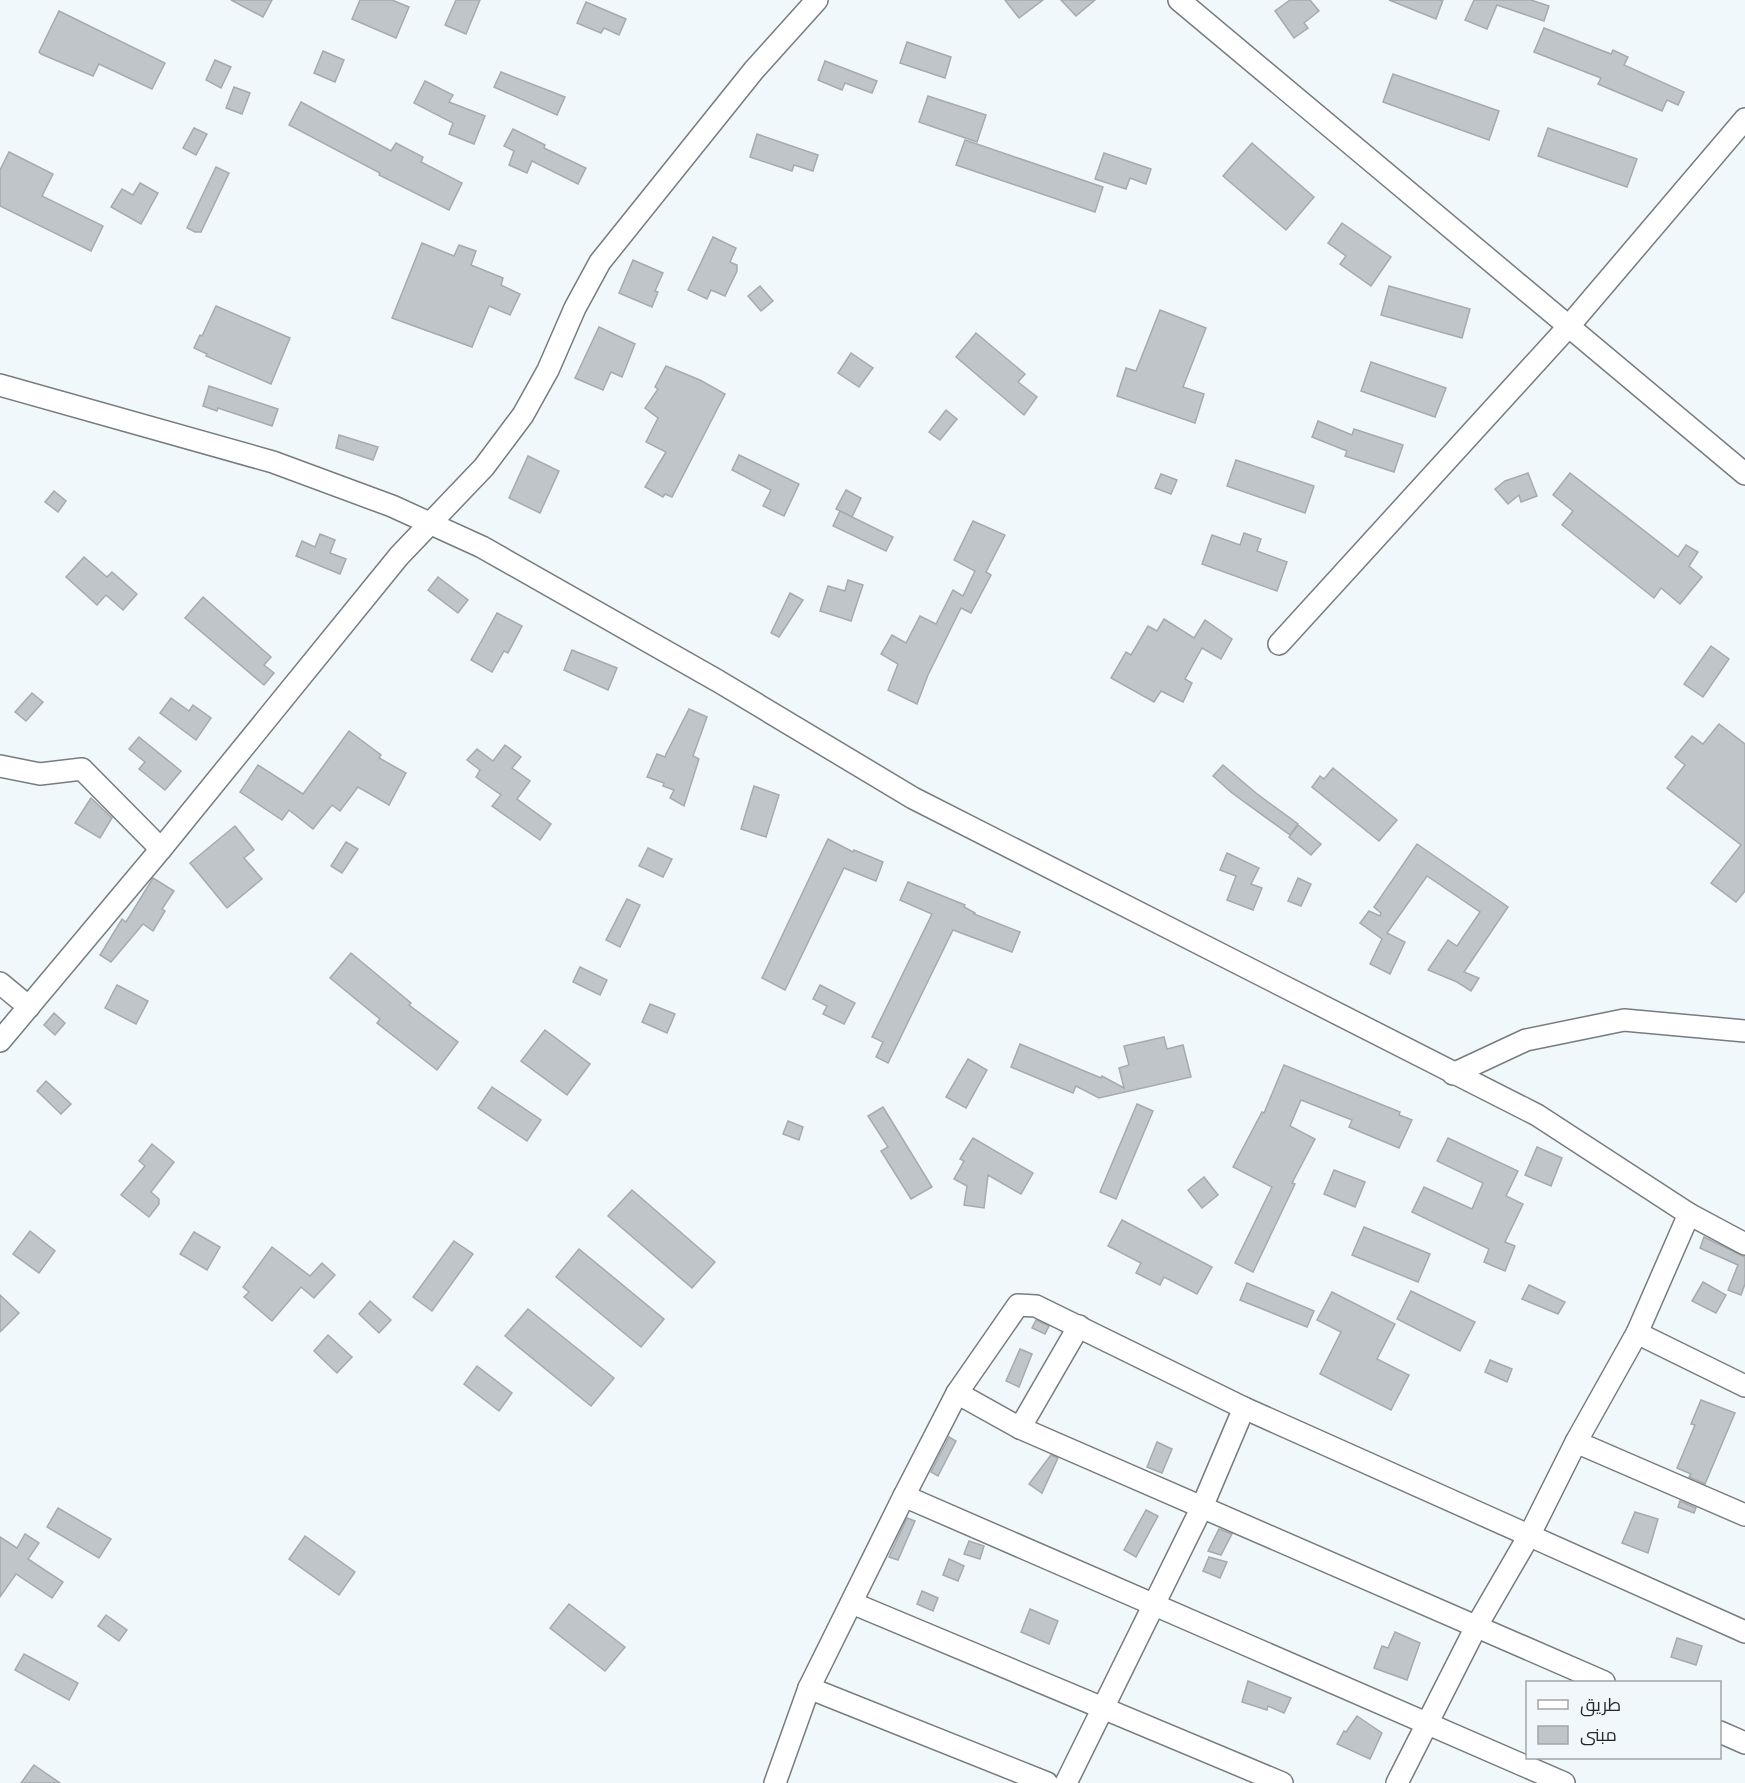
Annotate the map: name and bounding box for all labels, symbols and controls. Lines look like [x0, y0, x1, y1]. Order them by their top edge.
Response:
legend [1526, 1681, 1721, 1759]
text: طريق [1580, 1694, 1621, 1717]
text: مبنى [1580, 1724, 1617, 1746]

